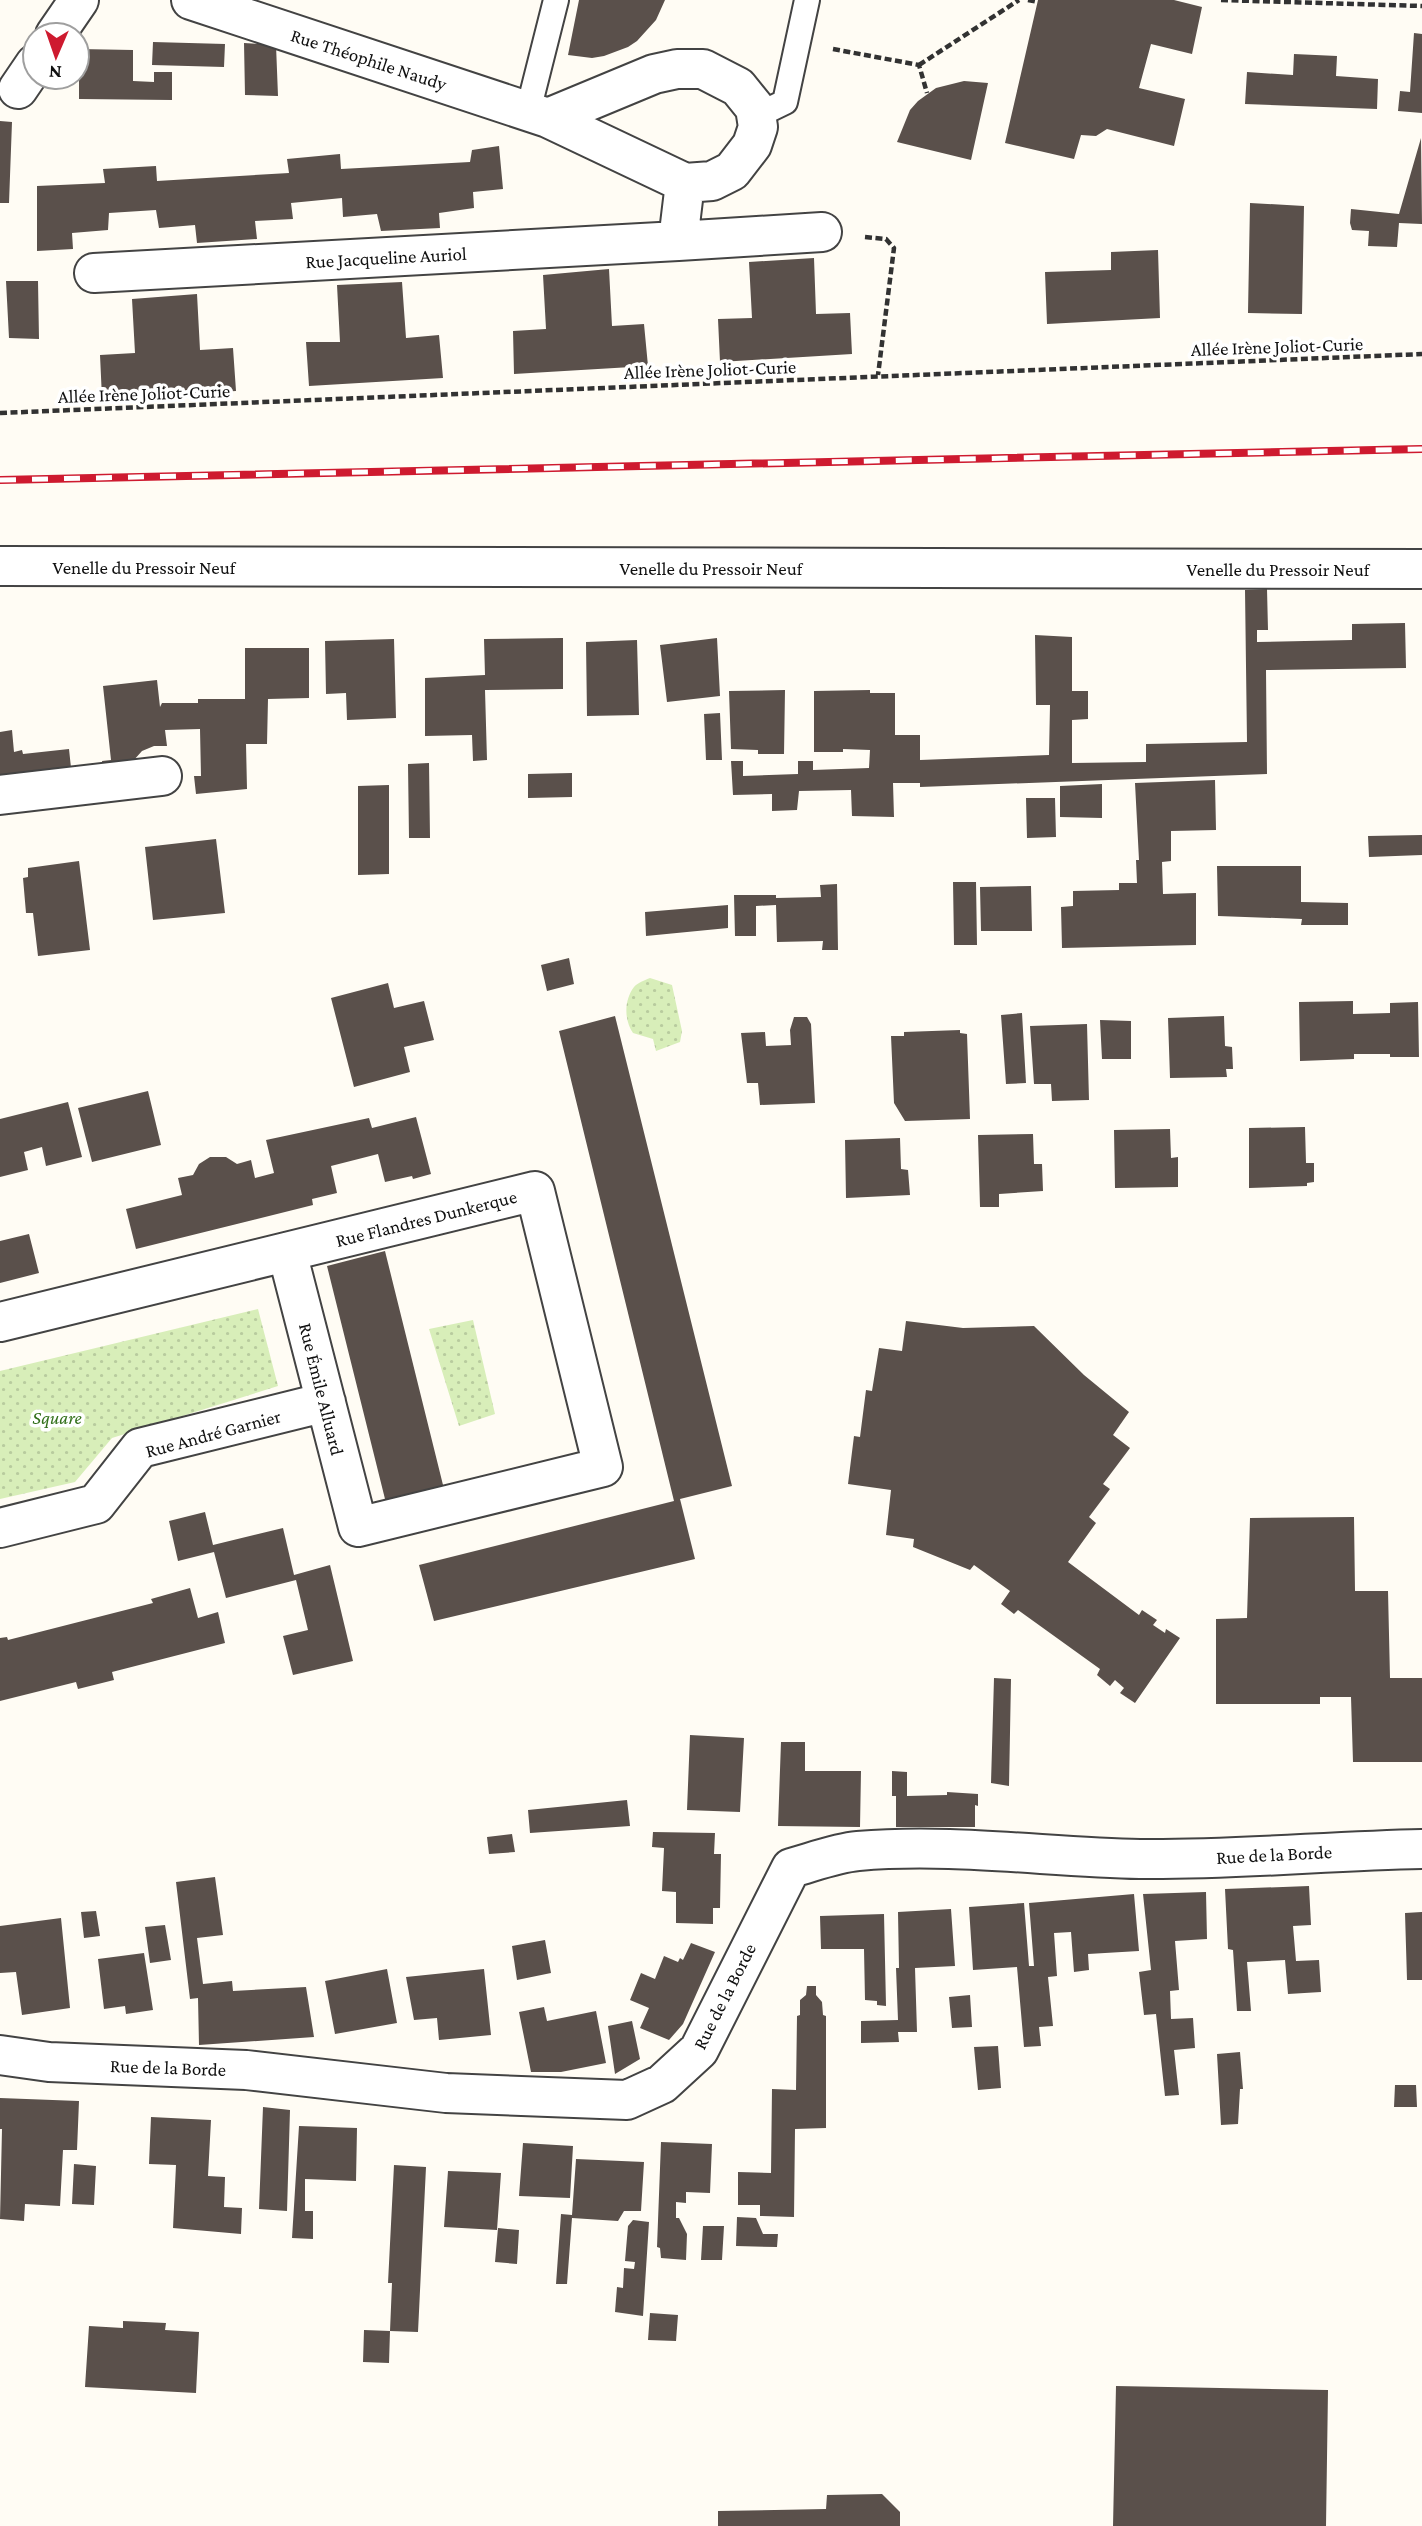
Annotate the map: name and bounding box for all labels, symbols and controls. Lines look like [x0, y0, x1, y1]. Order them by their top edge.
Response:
north arrow [21, 21, 91, 91]
street label: Rue Théophile Naudy [288, 24, 450, 95]
text: N [49, 62, 62, 83]
street label: Rue Jacqueline Auriol [305, 243, 467, 272]
street label: Allée Irène Joliot-Curie [1190, 333, 1364, 360]
street label: Allée Irène Joliot-Curie [623, 356, 797, 383]
street label: Allée Irène Joliot-Curie [57, 380, 231, 407]
street label: Venelle du Pressoir Neuf [53, 557, 237, 578]
street label: Venelle du Pressoir Neuf [620, 558, 804, 579]
street label: Venelle du Pressoir Neuf [1187, 559, 1371, 580]
street label: Rue Flandres Dunkerque [333, 1186, 519, 1251]
street label: Rue Émile Alluard [295, 1321, 348, 1458]
street label: Rue André Garnier [143, 1405, 283, 1462]
park label: Square [32, 1407, 82, 1428]
street label: Rue de la Borde [1216, 1841, 1333, 1868]
street label: Rue de la Borde [689, 1940, 760, 2053]
street label: Rue de la Borde [110, 2055, 226, 2080]

